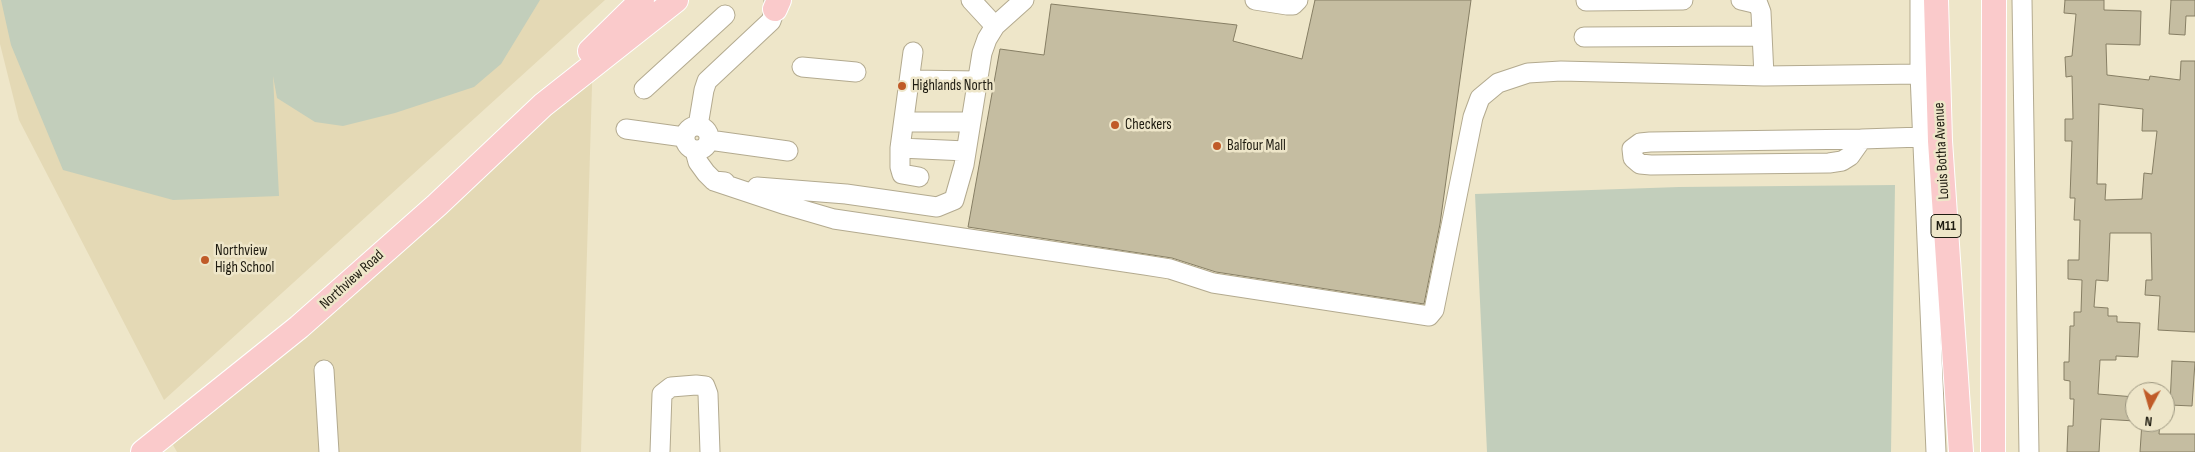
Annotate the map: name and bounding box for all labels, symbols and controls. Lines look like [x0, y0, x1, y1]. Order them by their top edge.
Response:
place label: Highlands North [912, 77, 993, 95]
marker: Highlands North [896, 80, 908, 92]
street label: Louis Botha Avenue [1930, 102, 1954, 200]
place label: Checkers [1125, 116, 1172, 134]
marker: Checkers [1109, 119, 1121, 131]
place label: Balfour Mall [1227, 137, 1286, 155]
marker: Balfour Mall [1211, 140, 1223, 152]
road number: M11 [1931, 215, 1961, 238]
place label: Northview High School [215, 242, 274, 277]
street label: Northview Road [316, 247, 388, 313]
marker: Northview High School [199, 254, 211, 266]
north arrow [2125, 382, 2175, 432]
text: N [2144, 413, 2153, 430]

